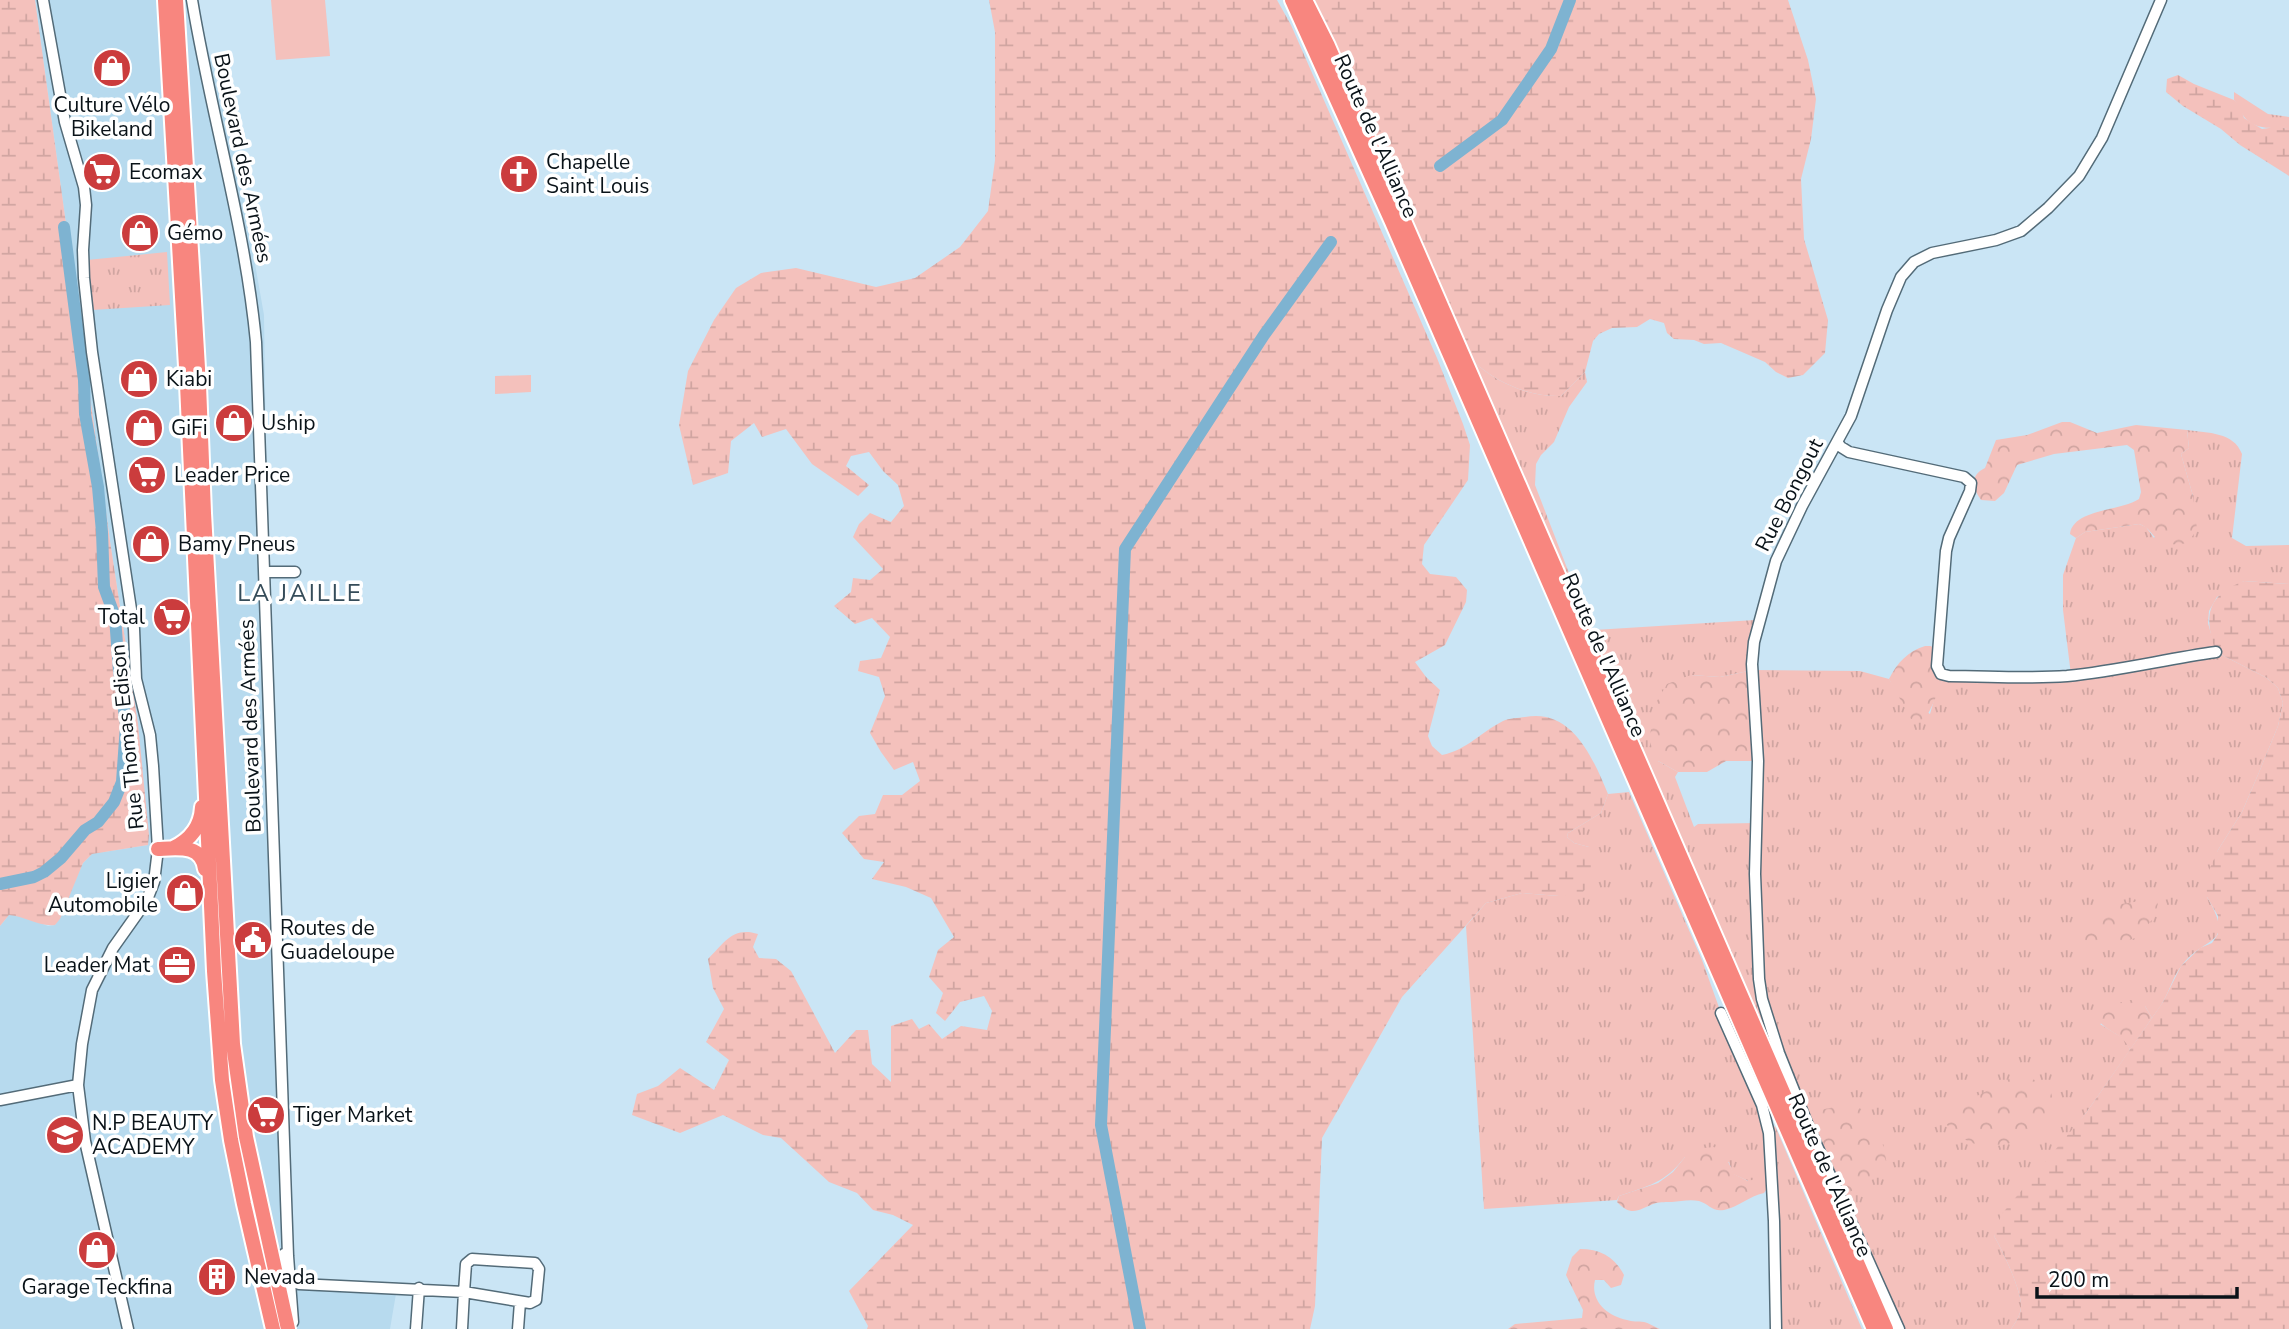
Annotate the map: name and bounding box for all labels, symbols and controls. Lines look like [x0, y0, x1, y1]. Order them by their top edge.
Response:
shop icon: Culture Vélo Bikeland [91, 47, 133, 89]
street label: Route de l'Alliance [1327, 50, 1425, 222]
street label: Boulevard des Armées [207, 51, 279, 265]
place label: Culture Vélo Bikeland [54, 91, 170, 143]
place label: Chapelle Saint Louis [546, 148, 649, 200]
supermarket icon: Ecomax [81, 151, 123, 193]
church icon: Chapelle Saint Louis [498, 153, 540, 195]
place label: Ecomax [129, 158, 202, 186]
shop icon: Gémo [119, 212, 161, 254]
place label: Gémo [167, 219, 223, 247]
shop icon: Kiabi [118, 358, 160, 400]
place label: Kiabi [166, 365, 212, 393]
shop icon: Uship [213, 402, 255, 444]
shop icon: GiFi [123, 407, 165, 449]
place label: Uship [261, 409, 315, 437]
place label: GiFi [171, 414, 208, 442]
street label: Rue Bongout [1749, 433, 1830, 556]
supermarket icon: Leader Price [126, 454, 168, 496]
place label: Leader Price [174, 461, 290, 489]
shop icon: Bamy Pneus [130, 523, 172, 565]
place label: Bamy Pneus [178, 530, 295, 558]
street label: Route de l'Alliance [1555, 569, 1653, 741]
district label: LA JAILLE [237, 577, 363, 609]
supermarket icon: Total [151, 596, 193, 638]
place label: Total [98, 603, 146, 631]
street label: Boulevard des Armées [232, 619, 268, 833]
street label: Rue Thomas Edison [103, 643, 151, 831]
place label: Ligier Automobile [48, 867, 158, 919]
shop icon: Ligier Automobile [164, 872, 206, 914]
place label: Routes de Guadeloupe [280, 914, 395, 966]
public building icon: Routes de Guadeloupe [232, 919, 274, 961]
office icon: Leader Mat [156, 944, 198, 986]
place label: Leader Mat [44, 951, 151, 979]
street label: Route de l'Alliance [1781, 1089, 1879, 1261]
supermarket icon: Tiger Market [245, 1094, 287, 1136]
place label: Tiger Market [293, 1101, 413, 1129]
place label: N.P BEAUTY ACADEMY [92, 1109, 213, 1161]
school or university icon: N.P BEAUTY ACADEMY [44, 1114, 86, 1156]
shop icon: Garage Teckfina [76, 1229, 118, 1271]
building icon: Nevada [196, 1256, 238, 1298]
scale bar [2037, 1256, 2236, 1300]
place label: Nevada [244, 1263, 316, 1291]
text: 200 m [2048, 1266, 2109, 1294]
place label: Garage Teckfina [21, 1273, 173, 1301]

